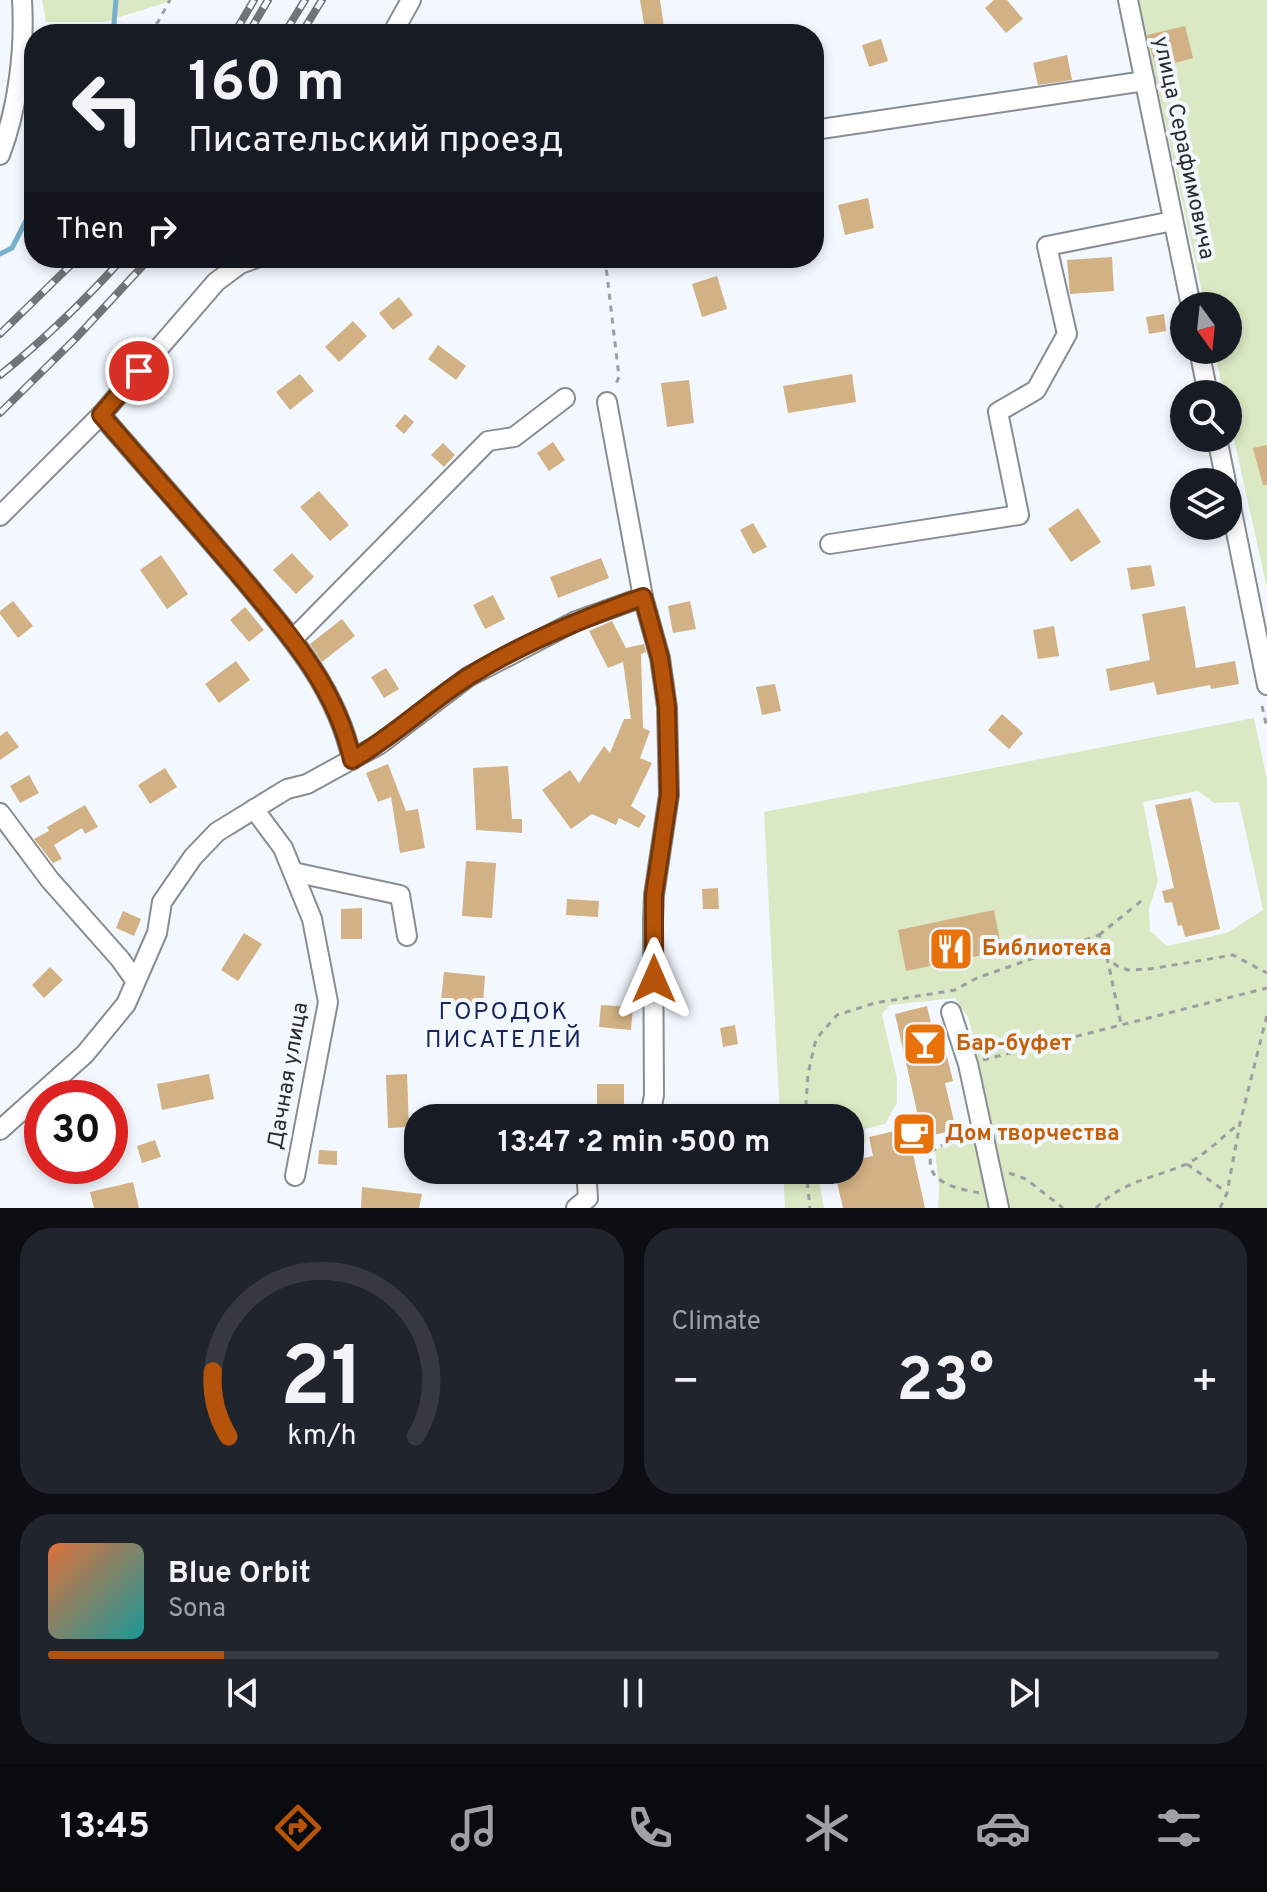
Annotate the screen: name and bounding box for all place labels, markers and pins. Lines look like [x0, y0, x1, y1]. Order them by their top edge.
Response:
pin [105, 337, 173, 405]
restaurant icon: Библиотека [927, 925, 975, 973]
place label: Библиотека [982, 936, 1111, 963]
bar icon: Бар-буфет [901, 1020, 949, 1068]
place label: Бар-буфет [956, 1031, 1072, 1058]
cafe icon: Дом творчества [890, 1110, 938, 1158]
place label: Дом творчества [945, 1121, 1120, 1148]

